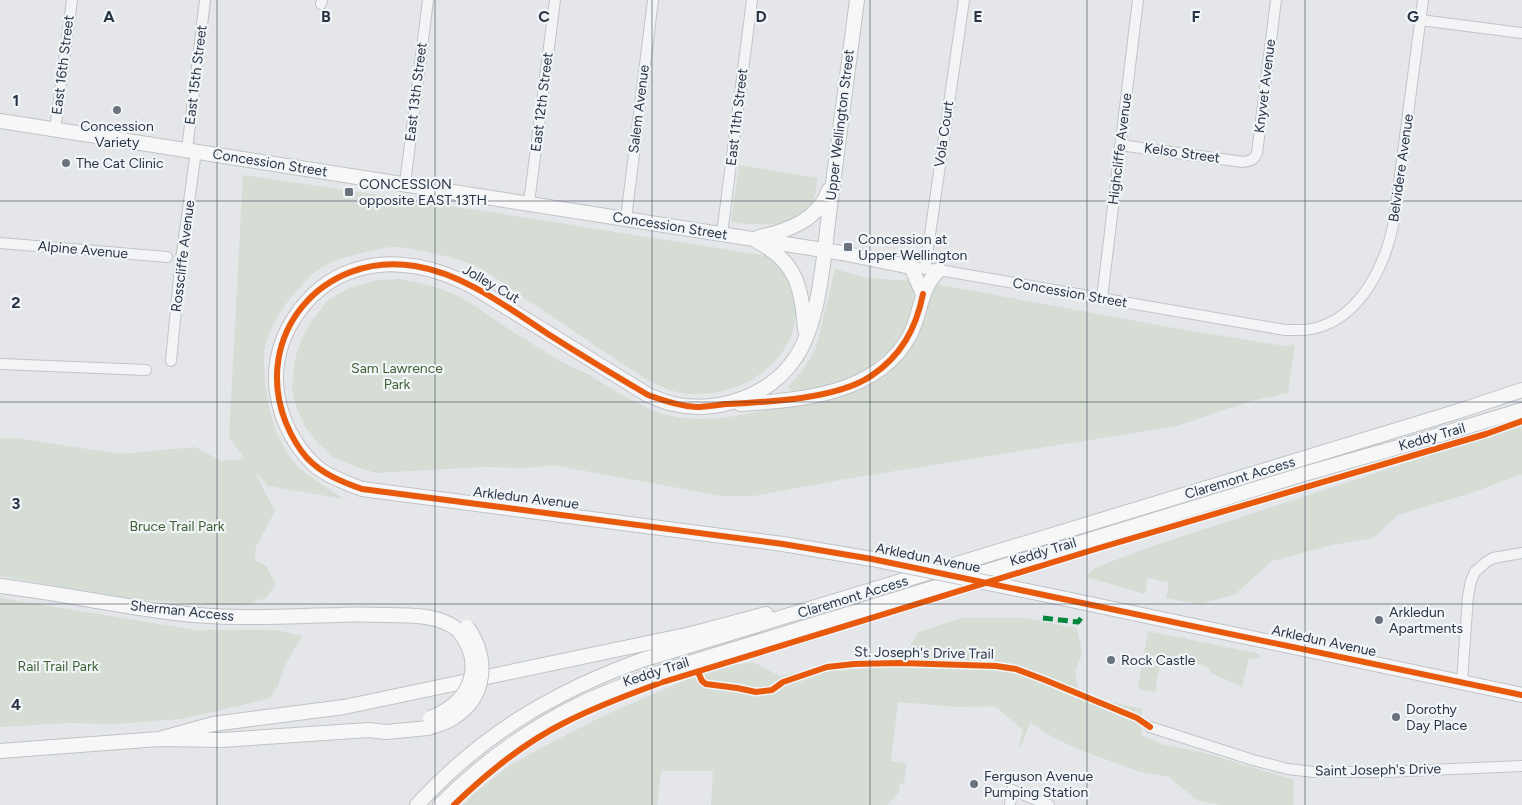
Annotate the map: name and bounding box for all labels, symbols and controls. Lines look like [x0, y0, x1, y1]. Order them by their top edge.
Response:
text: A [103, 7, 115, 26]
text: B [321, 7, 331, 26]
text: C [538, 7, 550, 26]
text: D [755, 7, 767, 26]
text: E [973, 7, 983, 26]
text: F [1192, 7, 1201, 26]
text: G [1407, 7, 1419, 26]
street label: East 16th Street [48, 14, 78, 116]
street label: East 15th Street [181, 24, 211, 126]
street label: Knyvet Avenue [1251, 38, 1279, 134]
street label: East 13th Street [401, 41, 431, 143]
street label: Upper Wellington Street [822, 48, 858, 202]
street label: East 12th Street [527, 51, 557, 153]
street label: Salem Avenue [625, 63, 653, 154]
street label: East 11th Street [723, 67, 751, 167]
text: 1 [13, 91, 19, 110]
street label: Highcliffe Avenue [1105, 92, 1135, 206]
street label: Vola Court [931, 100, 957, 168]
marker: Concession Variety [111, 104, 123, 116]
street label: Belvidere Avenue [1385, 113, 1417, 223]
place label: Concession Variety [80, 118, 154, 151]
street label: Kelso Street [1143, 139, 1221, 167]
street label: Concession Street [211, 146, 329, 180]
place label: The Cat Clinic [76, 155, 164, 172]
marker: The Cat Clinic [60, 157, 72, 169]
place label: CONCESSION opposite EAST 13TH [359, 176, 487, 209]
marker: CONCESSION opposite EAST 13TH [343, 186, 355, 198]
street label: Rosscliffe Avenue [168, 199, 198, 313]
street label: Concession Street [611, 209, 729, 243]
place label: Concession at Upper Wellington [858, 231, 968, 264]
street label: Alpine Avenue [37, 238, 129, 262]
marker: Concession at Upper Wellington [842, 241, 854, 253]
street label: Jolley Cut [459, 261, 523, 307]
street label: Concession Street [1011, 275, 1129, 311]
text: 2 [11, 293, 21, 312]
park label: Sam Lawrence Park [351, 360, 443, 393]
street label: Keddy Trail [1397, 419, 1467, 455]
street label: Claremont Access [1183, 453, 1297, 503]
street label: Arkledun Avenue [472, 483, 580, 513]
text: 3 [12, 494, 21, 513]
park label: Bruce Trail Park [129, 518, 225, 535]
street label: Keddy Trail [1008, 534, 1078, 570]
street label: Arkledun Avenue [874, 540, 982, 577]
street label: Claremont Access [796, 572, 910, 622]
street label: Sherman Access [129, 597, 235, 625]
place label: Arkledun Apartments [1389, 604, 1463, 637]
marker: Arkledun Apartments [1373, 614, 1385, 626]
street label: Arkledun Avenue [1270, 622, 1378, 660]
street label: St. Joseph's Drive Trail [854, 643, 994, 663]
place label: Rock Castle [1121, 652, 1196, 669]
street label: Keddy Trail [621, 653, 691, 691]
marker: Rock Castle [1105, 654, 1117, 666]
park label: Rail Trail Park [17, 658, 99, 675]
text: 4 [11, 695, 21, 714]
place label: Dorothy Day Place [1406, 701, 1467, 734]
marker: Dorothy Day Place [1390, 711, 1402, 723]
street label: Saint Joseph's Drive [1315, 760, 1442, 780]
place label: Ferguson Avenue Pumping Station [984, 768, 1094, 801]
marker: Ferguson Avenue Pumping Station [968, 778, 980, 790]

